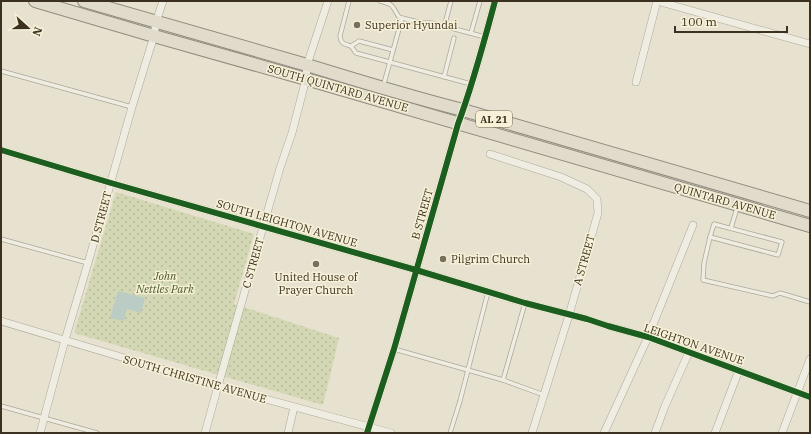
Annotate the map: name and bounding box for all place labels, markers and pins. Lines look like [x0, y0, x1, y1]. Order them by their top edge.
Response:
place label: Superior Hyundai [365, 18, 458, 32]
marker: Superior Hyundai [352, 20, 362, 30]
place label: Pilgrim Church [451, 252, 530, 266]
marker: Pilgrim Church [438, 254, 448, 264]
marker: United House of Prayer Church [311, 259, 321, 269]
place label: United House of Prayer Church [274, 270, 359, 297]

